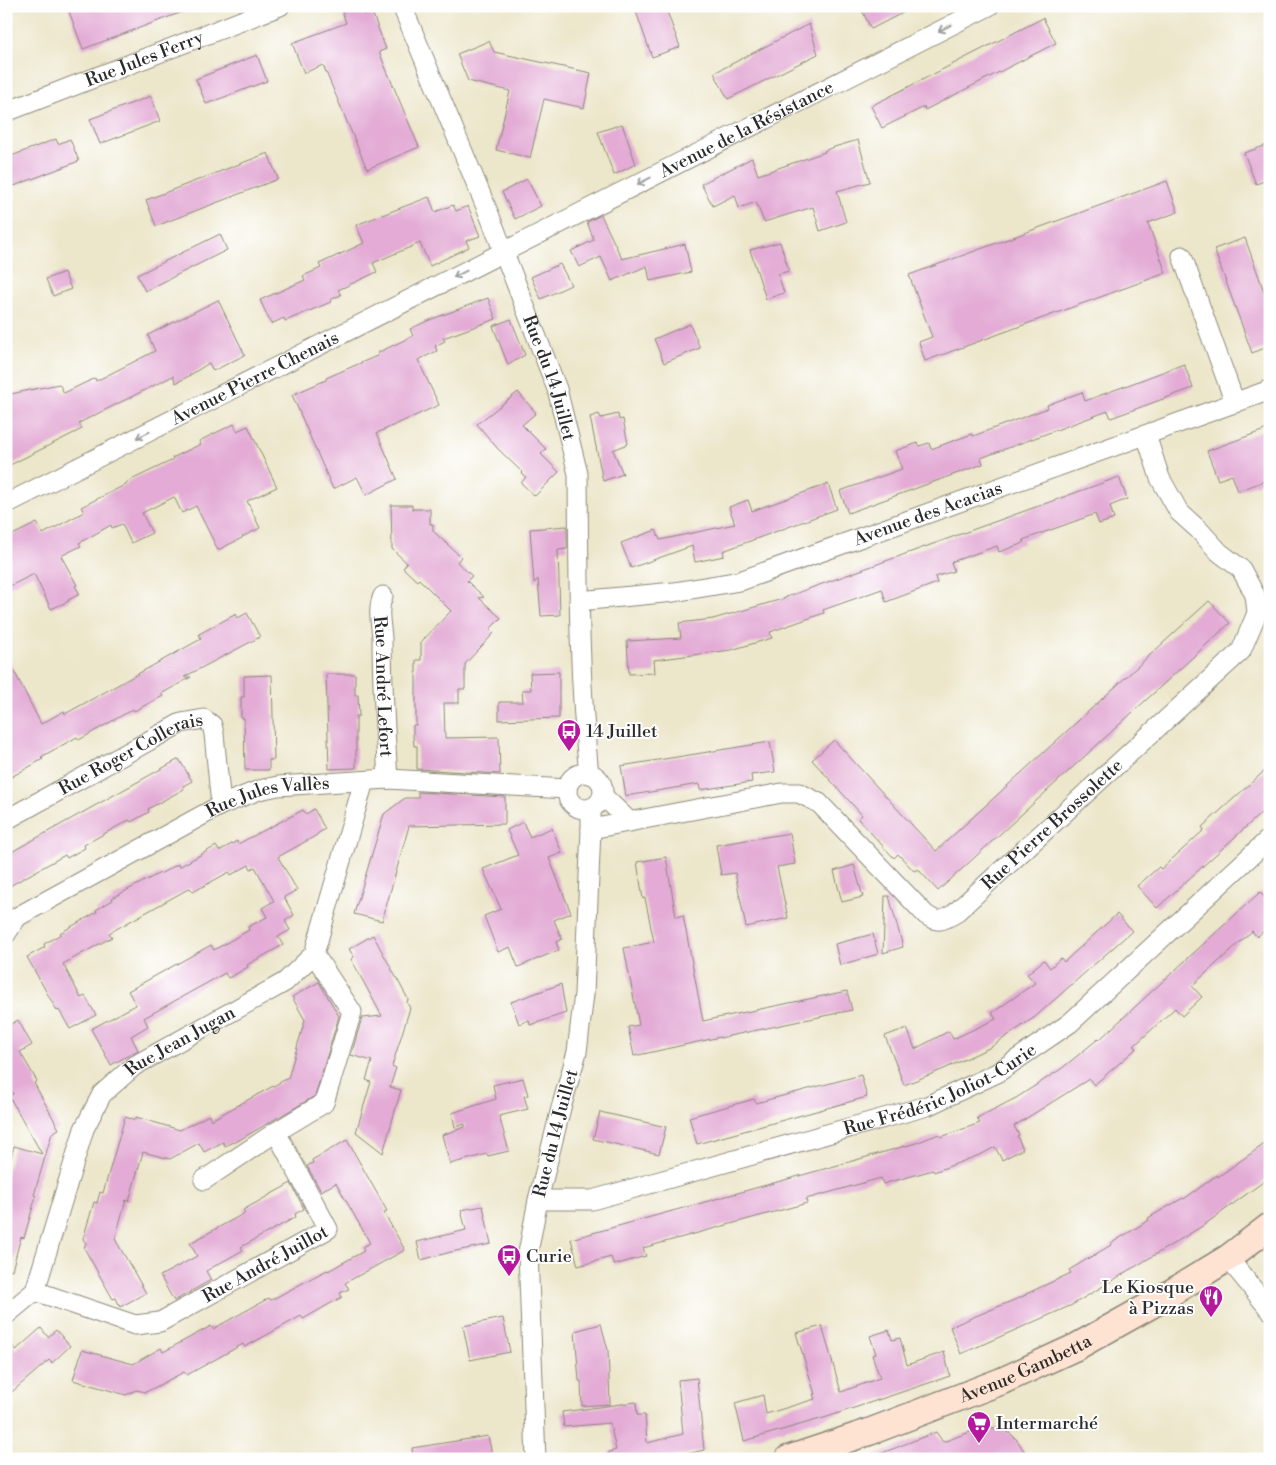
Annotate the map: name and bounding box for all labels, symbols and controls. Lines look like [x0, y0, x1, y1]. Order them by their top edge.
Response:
one-way arrow [938, 24, 953, 33]
street label: Rue Jules Ferry [82, 25, 207, 92]
street label: Avenue de la Résistance [655, 75, 837, 183]
one-way arrow [637, 177, 652, 186]
one-way arrow [452, 269, 467, 279]
street label: Rue du 14 Juillet [518, 311, 581, 443]
street label: Avenue Pierre Chenais [166, 326, 343, 430]
one-way arrow [136, 430, 151, 440]
street label: Avenue des Acacias [850, 476, 1005, 551]
street label: Rue André Lefort [368, 615, 398, 758]
street label: Rue Roger Collerais [54, 708, 205, 800]
bus stop icon: 14 Juillet [556, 718, 582, 752]
place label: 14 Juillet [586, 720, 658, 743]
street label: Rue Pierre Brossolette [976, 754, 1127, 895]
street label: Rue Jules Vallès [202, 771, 330, 823]
street label: Rue Jean Jugan [119, 1001, 239, 1081]
street label: Rue Frédéric Joliot-Curie [841, 1038, 1041, 1140]
street label: Rue du 14 Juillet [528, 1066, 583, 1200]
street label: Rue André Juillot [198, 1219, 333, 1308]
bus stop icon: Curie [496, 1243, 522, 1277]
place label: Curie [526, 1245, 572, 1268]
place label: Le Kiosque à Pizzas [1102, 1276, 1194, 1320]
restaurant icon: Le Kiosque à Pizzas [1198, 1284, 1224, 1318]
street label: Avenue Gambetta [955, 1329, 1096, 1408]
supermarket icon: Intermarché [966, 1410, 992, 1444]
place label: Intermarché [996, 1412, 1098, 1435]

